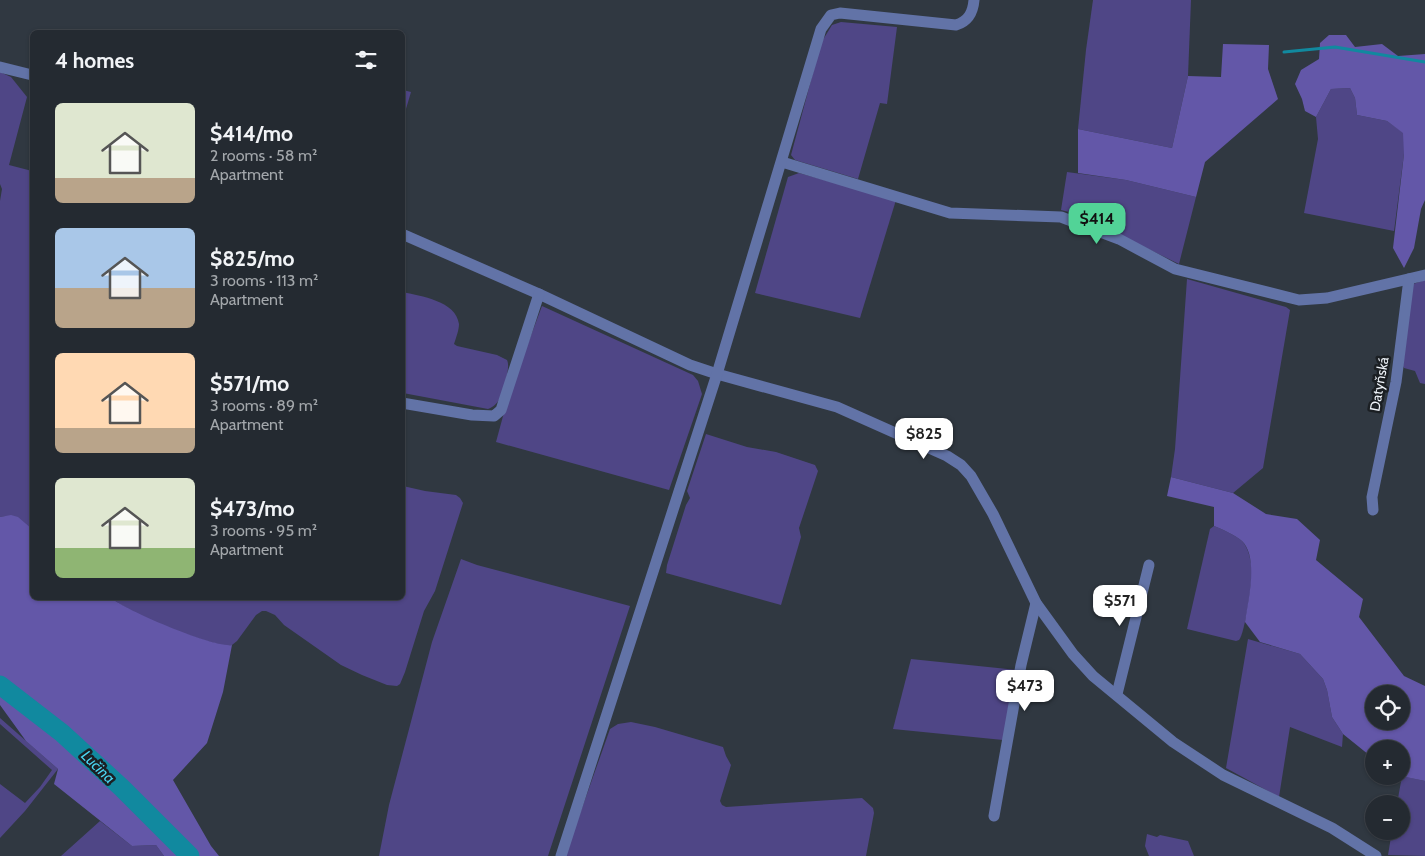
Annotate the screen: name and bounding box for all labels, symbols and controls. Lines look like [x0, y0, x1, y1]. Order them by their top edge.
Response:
icon: filters [352, 46, 380, 74]
text: 4 homes [55, 48, 134, 73]
text: $414/mo [210, 121, 293, 146]
icon: home [95, 123, 155, 183]
text: 2 rooms · 58 m² [210, 146, 317, 165]
text: Apartment [210, 165, 283, 184]
pin: $414 [1067, 202, 1127, 245]
text: $414 [1080, 209, 1114, 228]
text: $825/mo [210, 246, 294, 271]
icon: home [95, 248, 155, 308]
text: 3 rooms · 113 m² [210, 271, 318, 290]
text: Apartment [210, 290, 283, 309]
street label: Datyňská [1365, 355, 1393, 413]
text: $571/mo [210, 371, 289, 396]
icon: home [95, 373, 155, 433]
text: 3 rooms · 89 m² [210, 396, 318, 415]
text: Apartment [210, 415, 283, 434]
pin: $825 [894, 418, 954, 460]
text: $825 [906, 424, 942, 443]
text: $473/mo [210, 496, 294, 521]
icon: home [95, 498, 155, 558]
text: 3 rooms · 95 m² [210, 521, 317, 540]
text: Apartment [210, 540, 283, 559]
pin: $571 [1090, 584, 1150, 627]
text: $571 [1104, 591, 1136, 610]
pin: $473 [995, 670, 1055, 712]
text: $473 [1007, 676, 1043, 695]
map controls [1365, 685, 1410, 840]
button: locate [1365, 685, 1410, 730]
button: + [1365, 740, 1410, 785]
water label: Lučina [78, 747, 118, 787]
button: − [1365, 795, 1410, 840]

